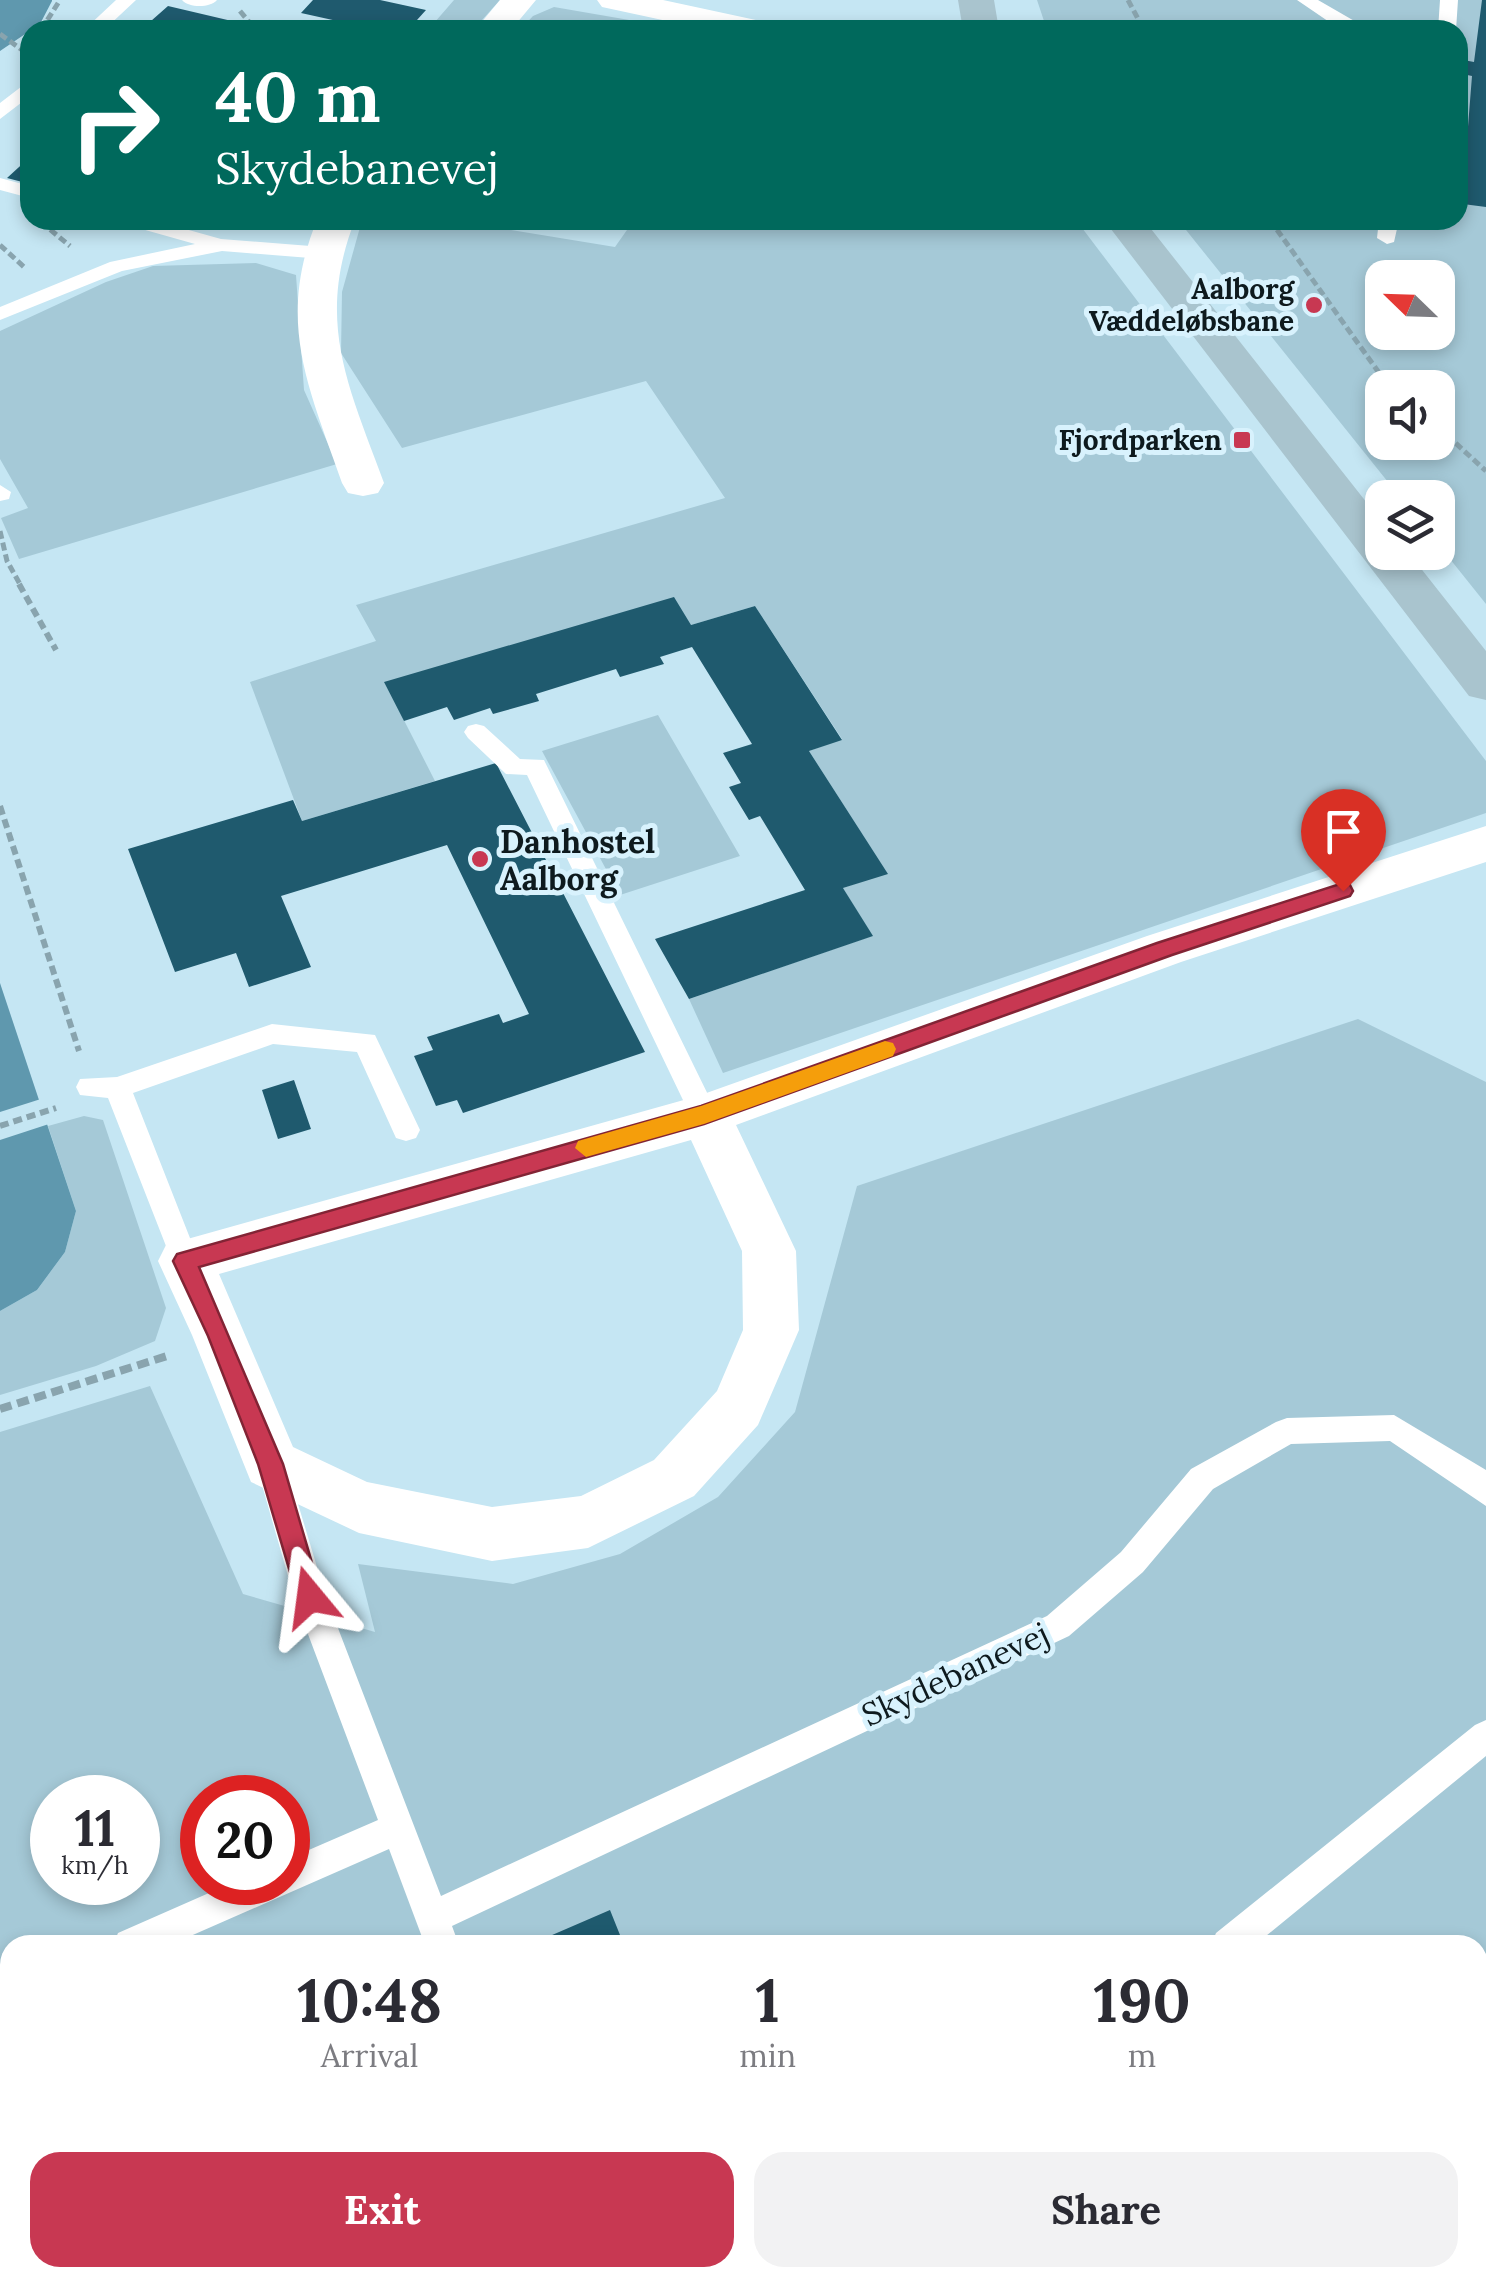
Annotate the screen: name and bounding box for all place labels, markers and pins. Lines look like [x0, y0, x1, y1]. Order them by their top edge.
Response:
place label: Aalborg Væddeløbsbane [1089, 271, 1295, 339]
marker: Aalborg Væddeløbsbane [1303, 294, 1325, 316]
place label: Fjordparken [1059, 422, 1222, 458]
marker: Fjordparken [1231, 429, 1253, 451]
pin [1301, 789, 1386, 892]
place label: Danhostel Aalborg [500, 821, 655, 899]
marker: Danhostel Aalborg [469, 848, 491, 870]

